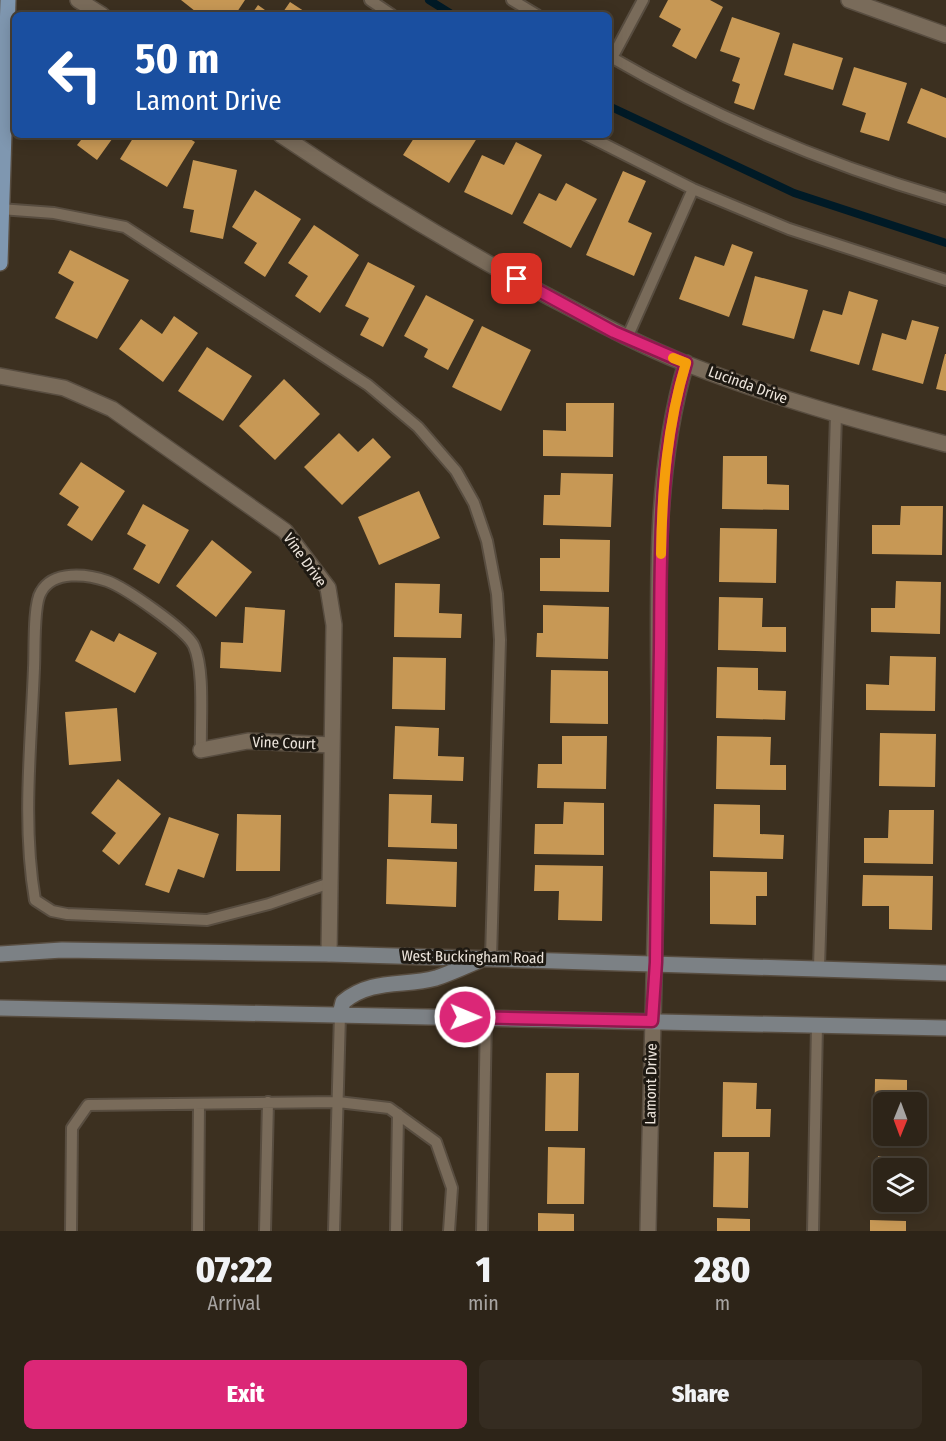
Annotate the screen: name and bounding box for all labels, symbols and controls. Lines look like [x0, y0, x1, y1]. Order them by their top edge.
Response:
text: 50 m [135, 34, 219, 84]
icon: left [36, 36, 114, 114]
text: Lamont Drive [135, 85, 282, 117]
pin [491, 253, 542, 304]
icon: arrive [500, 262, 533, 295]
street label: Lucinda Drive [706, 362, 790, 408]
street label: Vine Drive [279, 530, 331, 590]
street label: Vine Court [252, 733, 316, 753]
street label: West Buckingham Road [401, 947, 545, 967]
position arrow [433, 985, 497, 1049]
street label: Lamont Drive [641, 1043, 661, 1125]
north arrow [873, 1092, 927, 1146]
map controls [873, 1092, 927, 1212]
button: layers [873, 1158, 927, 1212]
text: 07:22 [195, 1248, 273, 1292]
text: 1 [476, 1248, 491, 1292]
text: 280 [694, 1248, 751, 1292]
text: Arrival [207, 1291, 260, 1315]
text: min [468, 1291, 499, 1315]
text: m [715, 1291, 730, 1315]
button: Exit [24, 1360, 467, 1429]
button: Share [479, 1360, 922, 1429]

